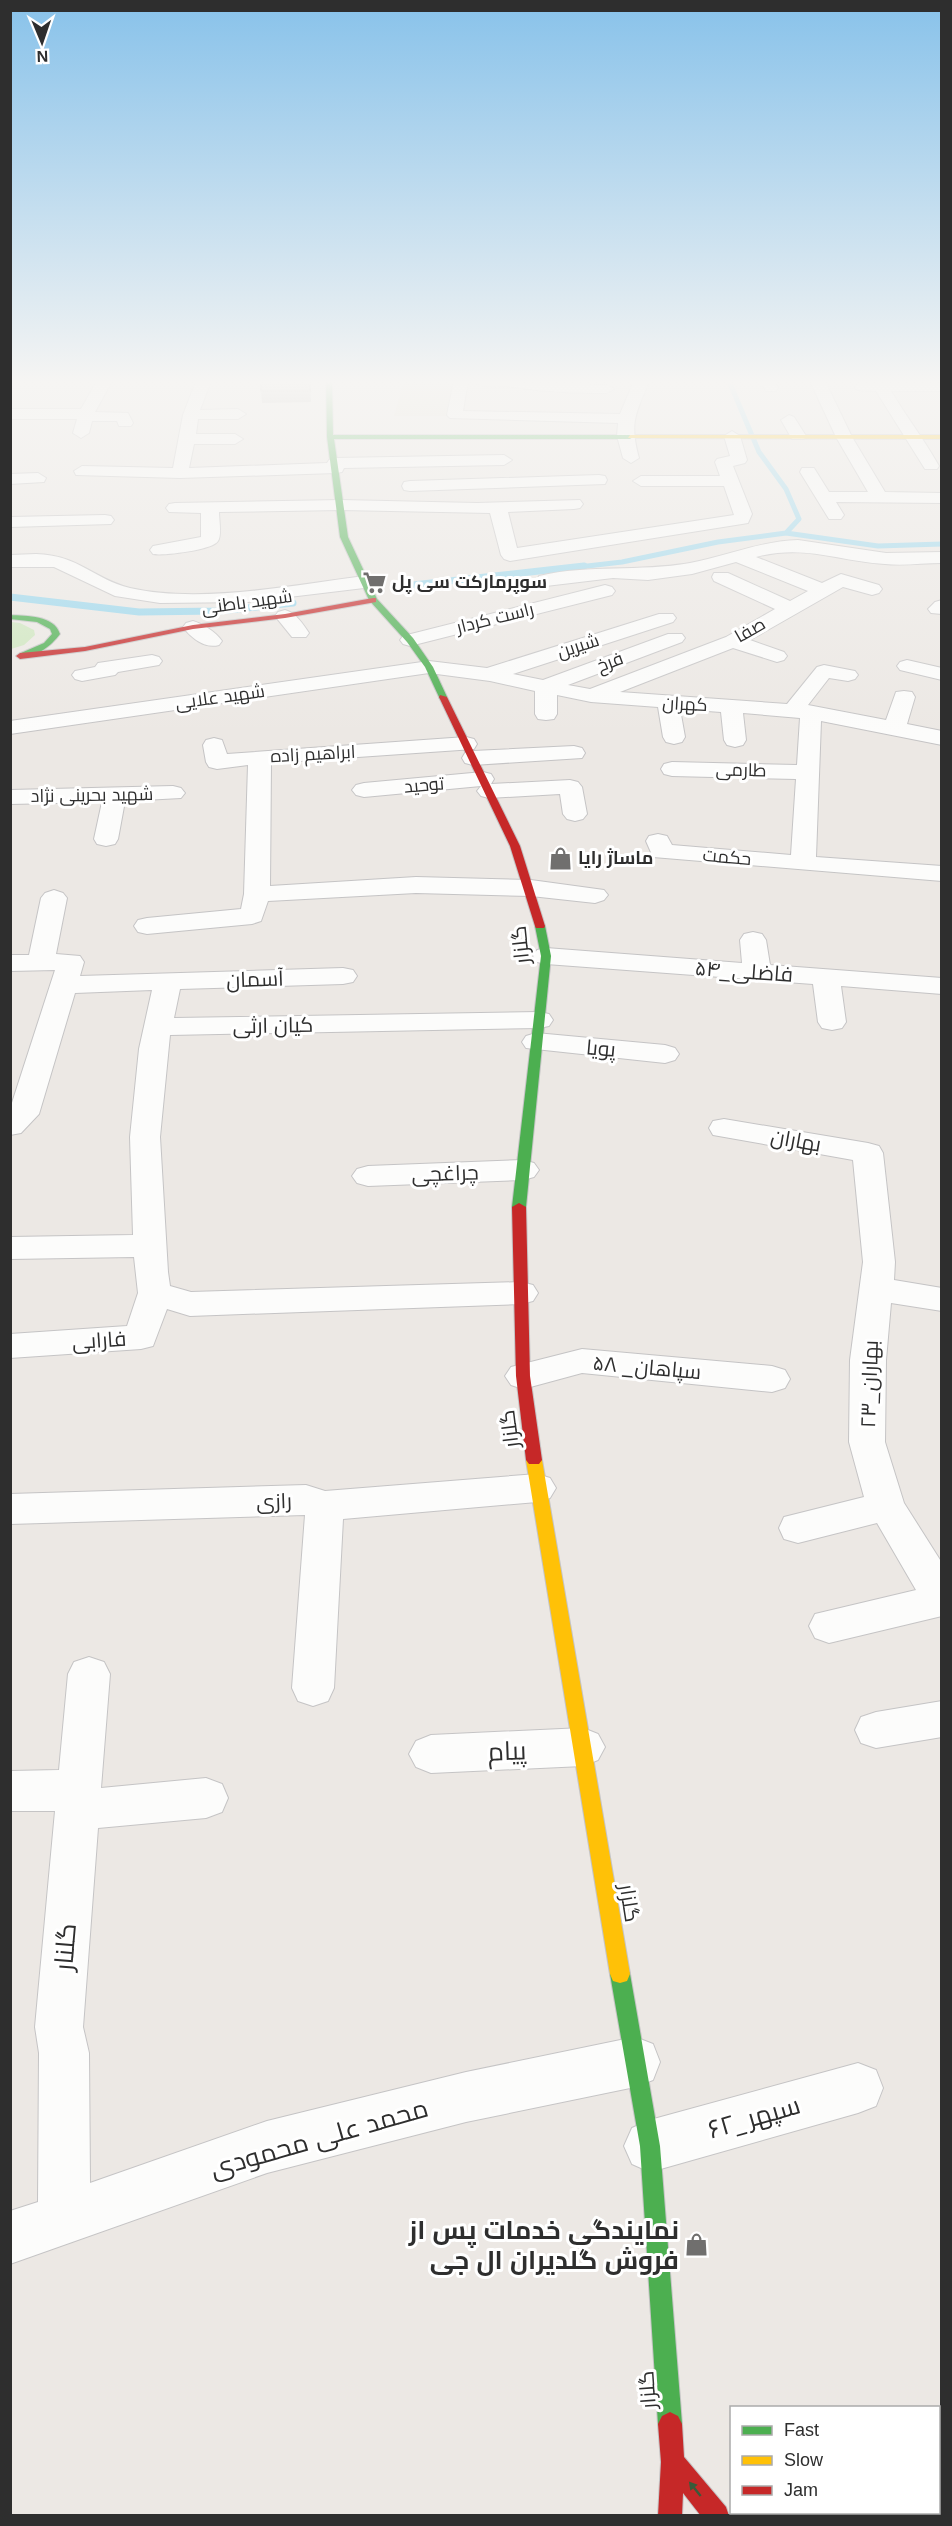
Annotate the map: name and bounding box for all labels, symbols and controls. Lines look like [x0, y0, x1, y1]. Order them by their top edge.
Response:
north arrow [12, 12, 72, 72]
text: N [36, 48, 49, 65]
supermarket icon: سوپرمارکت سی پل [361, 569, 387, 595]
place label: سوپرمارکت سی پل [392, 572, 547, 594]
street label: شهید باطنی [200, 586, 294, 619]
street label: راست کردار [453, 599, 536, 638]
street label: صفا [731, 613, 769, 647]
street label: شیرین [554, 630, 602, 663]
street label: فرخ [594, 648, 627, 678]
street label: شهید علایی [174, 681, 266, 714]
street label: کهران [662, 693, 708, 716]
street label: ابراهیم زاده [270, 742, 356, 768]
street label: طارمی [715, 760, 767, 781]
street label: توحید [403, 773, 445, 798]
street label: شهید بحرینی نژاد [31, 784, 153, 807]
shop icon: ماساژ رایا [547, 845, 573, 871]
street label: حکمت [702, 845, 752, 869]
place label: ماساژ رایا [578, 848, 653, 869]
street label: گلزار [507, 925, 535, 966]
street label: ۵۴_فاضلی [694, 956, 794, 988]
street label: آسمان [226, 966, 284, 993]
street label: کیان ارثی [232, 1013, 314, 1039]
street label: پویا [585, 1035, 617, 1064]
street label: بهاران [769, 1124, 823, 1158]
street label: چراغچی [411, 1160, 479, 1189]
street label: فارابی [71, 1327, 127, 1355]
street label: ۲۳_بهاران [856, 1340, 884, 1428]
street label: ۵۸ _سپاهان [592, 1351, 702, 1385]
street label: گلزار [495, 1409, 524, 1450]
street label: رازی [256, 1489, 292, 1515]
street label: پیام [487, 1735, 527, 1770]
street label: گلزار [615, 1881, 644, 1924]
street label: گلنار [48, 1922, 82, 1974]
street label: ۶۲_سپهر [704, 2090, 804, 2146]
street label: محمد علی محمودی [207, 2093, 432, 2184]
place label: نمایندگی خدمات پس از فروش گلدیران ال جی [408, 2215, 679, 2276]
shop icon: نمایندگی خدمات پس از فروش گلدیران ال جی [684, 2232, 710, 2258]
street label: گلزار [634, 2370, 661, 2411]
legend [730, 2406, 940, 2514]
text: Fast [784, 2420, 819, 2440]
text: Slow [784, 2450, 824, 2470]
text: Jam [784, 2480, 818, 2500]
one-way arrow [689, 2481, 702, 2496]

